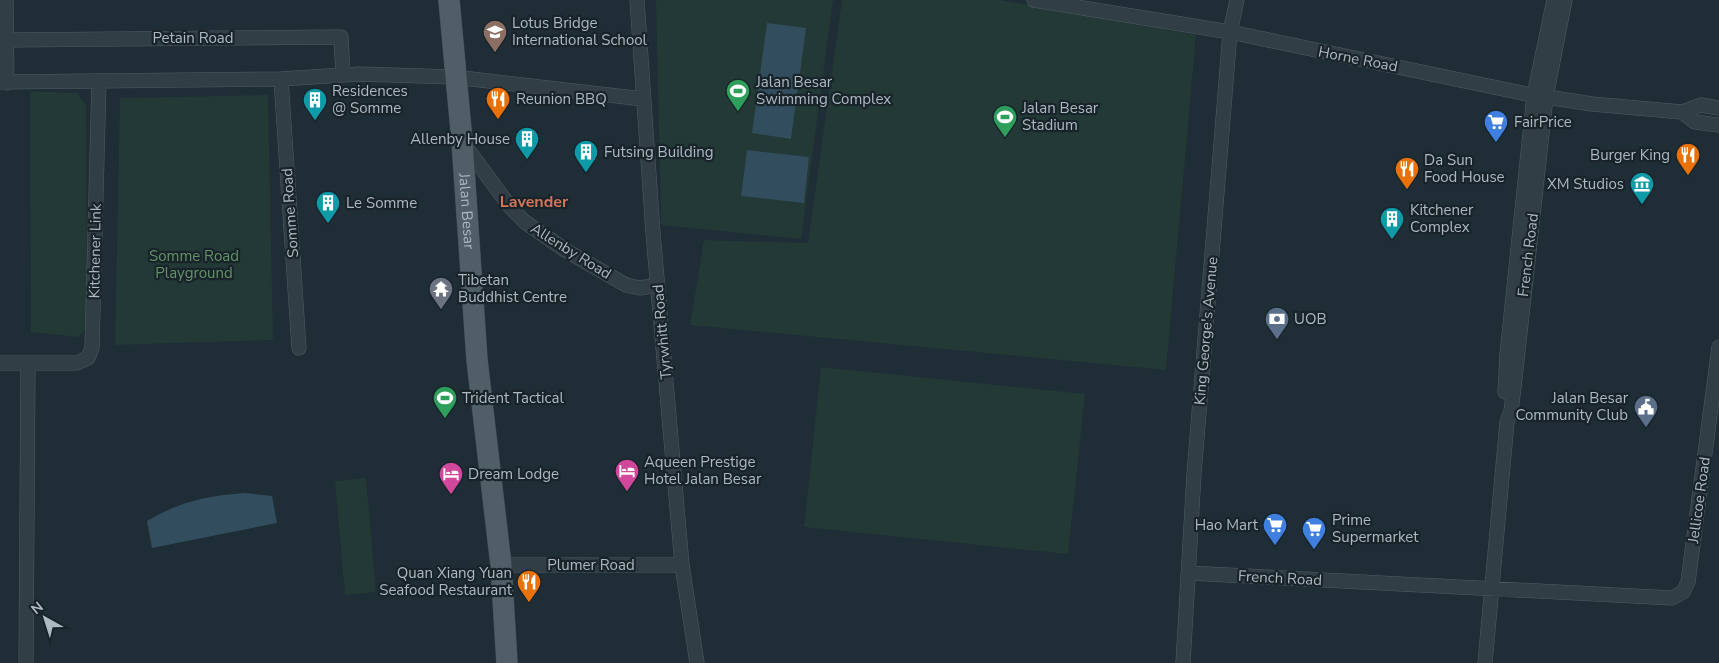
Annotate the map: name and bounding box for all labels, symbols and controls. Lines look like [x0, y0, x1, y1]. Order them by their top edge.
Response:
place label: Lotus Bridge International School [512, 13, 648, 50]
school or university icon: Lotus Bridge International School [482, 19, 508, 53]
street label: Petain Road [152, 28, 234, 48]
street label: Horne Road [1317, 42, 1399, 76]
place label: Jalan Besar Swimming Complex [755, 72, 891, 109]
sports icon: Jalan Besar Swimming Complex [725, 78, 751, 112]
place label: Residences @ Somme [332, 81, 408, 118]
restaurant icon: Reunion BBQ [485, 86, 511, 120]
building icon: Residences @ Somme [302, 87, 328, 121]
place label: Reunion BBQ [516, 89, 607, 109]
place label: Jalan Besar Stadium [1021, 98, 1099, 135]
sports icon: Jalan Besar Stadium [992, 104, 1018, 138]
supermarket icon: FairPrice [1483, 109, 1509, 143]
place label: FairPrice [1514, 112, 1572, 132]
building icon: Allenby House [514, 126, 540, 160]
place label: Allenby House [410, 129, 510, 149]
building icon: Futsing Building [573, 139, 599, 173]
place label: Futsing Building [604, 142, 714, 162]
restaurant icon: Burger King [1675, 142, 1701, 176]
place label: Burger King [1590, 145, 1670, 165]
place label: Da Sun Food House [1424, 150, 1505, 187]
restaurant icon: Da Sun Food House [1394, 156, 1420, 190]
street label: Somme Road [277, 167, 303, 259]
street label: Jalan Besar [454, 171, 479, 251]
museum icon: XM Studios [1629, 171, 1655, 205]
place label: XM Studios [1547, 174, 1624, 194]
building icon: Le Somme [315, 190, 341, 224]
district label: Lavender [500, 191, 569, 213]
place label: Le Somme [346, 193, 417, 213]
place label: Kitchener Complex [1410, 200, 1474, 237]
street label: Kitchener Link [84, 203, 106, 299]
building icon: Kitchener Complex [1379, 206, 1405, 240]
street label: French Road [1513, 212, 1543, 298]
street label: Allenby Road [527, 218, 615, 284]
park label: Somme Road Playground [149, 246, 239, 283]
street label: King George's Avenue [1190, 256, 1222, 406]
place label: Tibetan Buddhist Centre [458, 270, 567, 307]
temple icon: Tibetan Buddhist Centre [428, 276, 454, 310]
street label: Tyrwhitt Road [648, 284, 676, 380]
bank icon: UOB [1264, 306, 1290, 340]
place label: UOB [1294, 309, 1327, 329]
sports icon: Trident Tactical [432, 385, 458, 419]
place label: Trident Tactical [462, 388, 564, 408]
place label: Jalan Besar Community Club [1515, 388, 1629, 425]
public building icon: Jalan Besar Community Club [1633, 394, 1659, 428]
place label: Aqueen Prestige Hotel Jalan Besar [644, 452, 762, 489]
street label: Jellicoe Road [1683, 455, 1715, 545]
hotel icon: Aqueen Prestige Hotel Jalan Besar [614, 458, 640, 492]
hotel icon: Dream Lodge [438, 461, 464, 495]
place label: Dream Lodge [468, 464, 559, 484]
place label: Prime Supermarket [1332, 510, 1419, 547]
supermarket icon: Hao Mart [1262, 512, 1288, 546]
place label: Hao Mart [1195, 515, 1259, 535]
supermarket icon: Prime Supermarket [1301, 516, 1327, 550]
street label: Plumer Road [547, 555, 635, 575]
place label: Quan Xiang Yuan Seafood Restaurant [379, 563, 513, 600]
street label: French Road [1237, 566, 1323, 590]
restaurant icon: Quan Xiang Yuan Seafood Restaurant [516, 569, 542, 603]
north arrow [20, 593, 70, 643]
text: N [27, 598, 47, 619]

